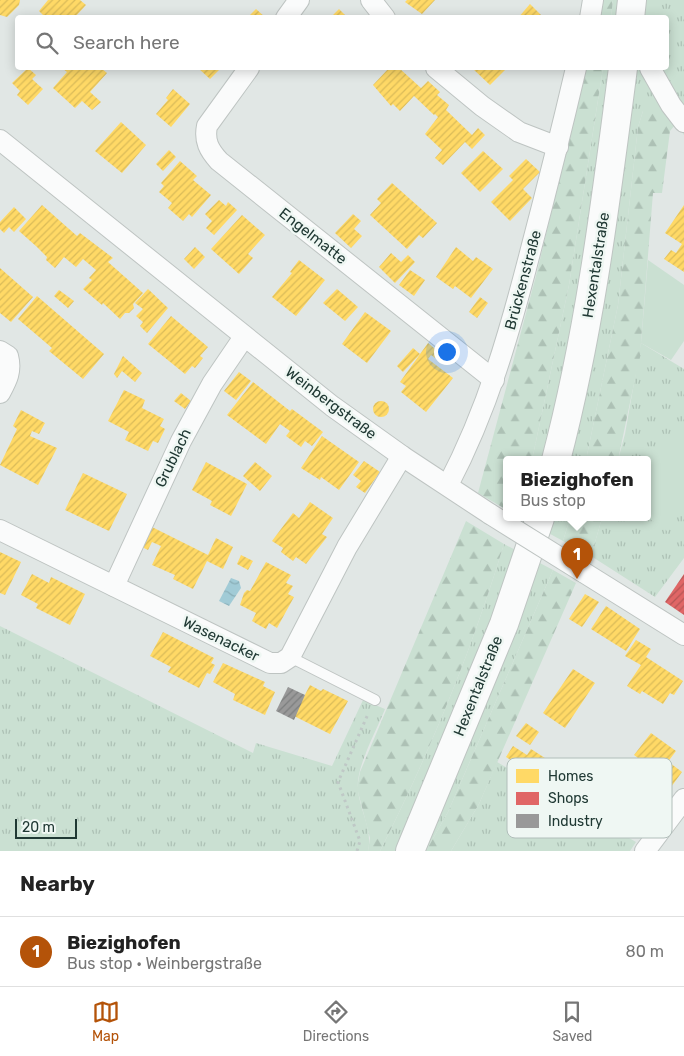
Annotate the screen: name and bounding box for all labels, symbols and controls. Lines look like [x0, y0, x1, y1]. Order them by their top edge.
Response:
search box [15, 15, 669, 70]
icon: search [33, 29, 61, 57]
text: Search here [73, 31, 180, 54]
street label: Engelmatte [276, 204, 350, 268]
street label: Hexentalstraße [579, 211, 613, 319]
street label: Brückenstraße [501, 228, 545, 332]
your location [434, 339, 460, 365]
street label: Weinbergstraße [282, 363, 380, 443]
street label: Grublach [151, 426, 195, 490]
popup [503, 456, 651, 521]
text: Biezighofen [520, 468, 634, 491]
text: Bus stop [520, 491, 586, 510]
pin: 1 [561, 538, 593, 579]
street label: Wasenacker [180, 613, 263, 665]
street label: Hexentalstraße [450, 633, 506, 739]
legend [507, 758, 672, 838]
text: Homes [548, 768, 593, 785]
text: Shops [548, 790, 589, 807]
text: Industry [548, 813, 603, 830]
scale bar [15, 816, 78, 839]
text: 20 m [22, 819, 55, 836]
text: Nearby [20, 871, 95, 896]
text: Biezighofen [67, 931, 181, 954]
text: 1 [32, 942, 40, 961]
text: 80 m [626, 942, 664, 961]
text: Bus stop · Weinbergstraße [67, 954, 262, 973]
tab: Map [92, 998, 120, 1045]
tab: Directions [303, 998, 369, 1045]
tab: Saved [552, 998, 592, 1045]

